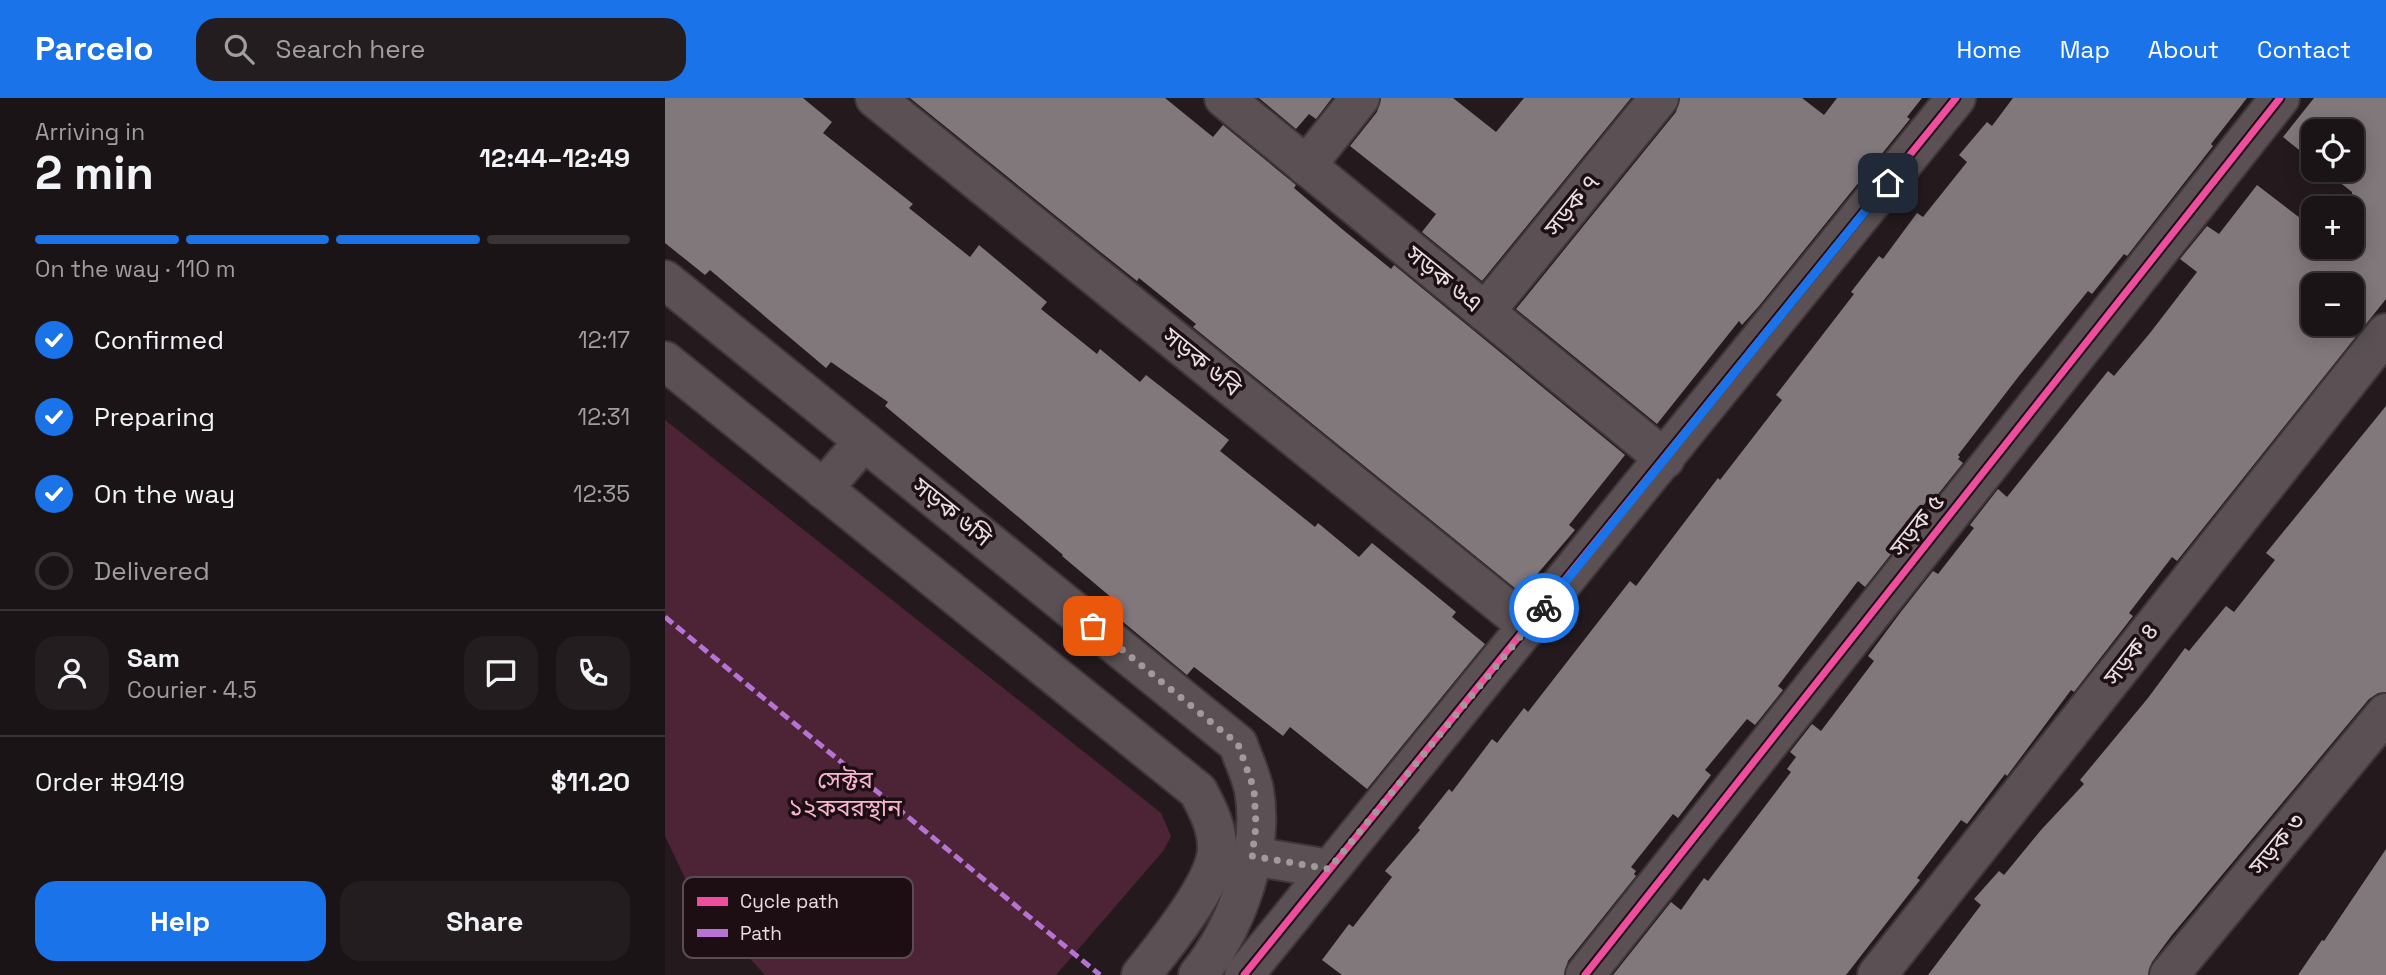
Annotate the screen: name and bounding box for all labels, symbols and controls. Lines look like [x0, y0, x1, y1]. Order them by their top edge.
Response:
search box [196, 18, 686, 81]
text: Parcelo [35, 28, 154, 70]
icon: search [220, 30, 258, 68]
text: Search here [276, 32, 425, 66]
text: Home [1956, 34, 2022, 65]
text: Map [2060, 34, 2110, 65]
text: About [2148, 34, 2219, 65]
text: Contact [2257, 34, 2351, 65]
text: Arriving in [35, 117, 145, 147]
map controls [2301, 119, 2364, 336]
button: locate [2301, 119, 2364, 182]
text: 12:44–12:49 [479, 141, 630, 175]
text: 2 min [35, 144, 154, 202]
pin [1858, 153, 1918, 213]
icon: home [1869, 164, 1907, 202]
street label: সড়ক ৭ [1536, 167, 1606, 243]
button: + [2301, 196, 2364, 259]
street label: সড়ক ৬এ [1399, 238, 1489, 319]
text: On the way · 110 m [35, 254, 236, 284]
button: − [2301, 273, 2364, 336]
street label: সড়ক ৬বি [1156, 320, 1249, 403]
icon: check [35, 321, 73, 359]
text: Confirmed [94, 323, 224, 357]
text: 12:17 [578, 325, 630, 355]
icon: check [35, 398, 73, 436]
text: Preparing [94, 400, 215, 434]
text: 12:31 [578, 402, 630, 432]
street label: সড়ক ৬সি [906, 470, 999, 554]
icon: check [35, 475, 73, 513]
text: On the way [94, 477, 235, 511]
text: 12:35 [573, 479, 630, 509]
street label: সড়ক ৫ [1882, 487, 1951, 563]
text: Delivered [94, 554, 210, 588]
courier [1509, 573, 1579, 643]
icon: bike [1525, 589, 1563, 627]
pin [1063, 596, 1123, 656]
icon: bag [1074, 607, 1112, 645]
street label: সড়ক ৪ [2096, 616, 2165, 692]
button: person [35, 636, 109, 710]
button: chat [464, 636, 538, 710]
button: phone [556, 636, 630, 710]
text: Sam [127, 641, 180, 675]
text: Courier · 4.5 [127, 675, 257, 705]
park label: সেক্টর ১২কবরস্থান [788, 764, 902, 823]
text: Order #9419 [35, 765, 185, 799]
text: $11.20 [551, 765, 630, 799]
street label: সড়ক ৩ [2241, 806, 2312, 882]
legend [683, 877, 913, 958]
button: Help [35, 881, 326, 961]
button: Share [340, 881, 630, 961]
text: Cycle path [740, 889, 839, 914]
text: Path [740, 921, 782, 946]

